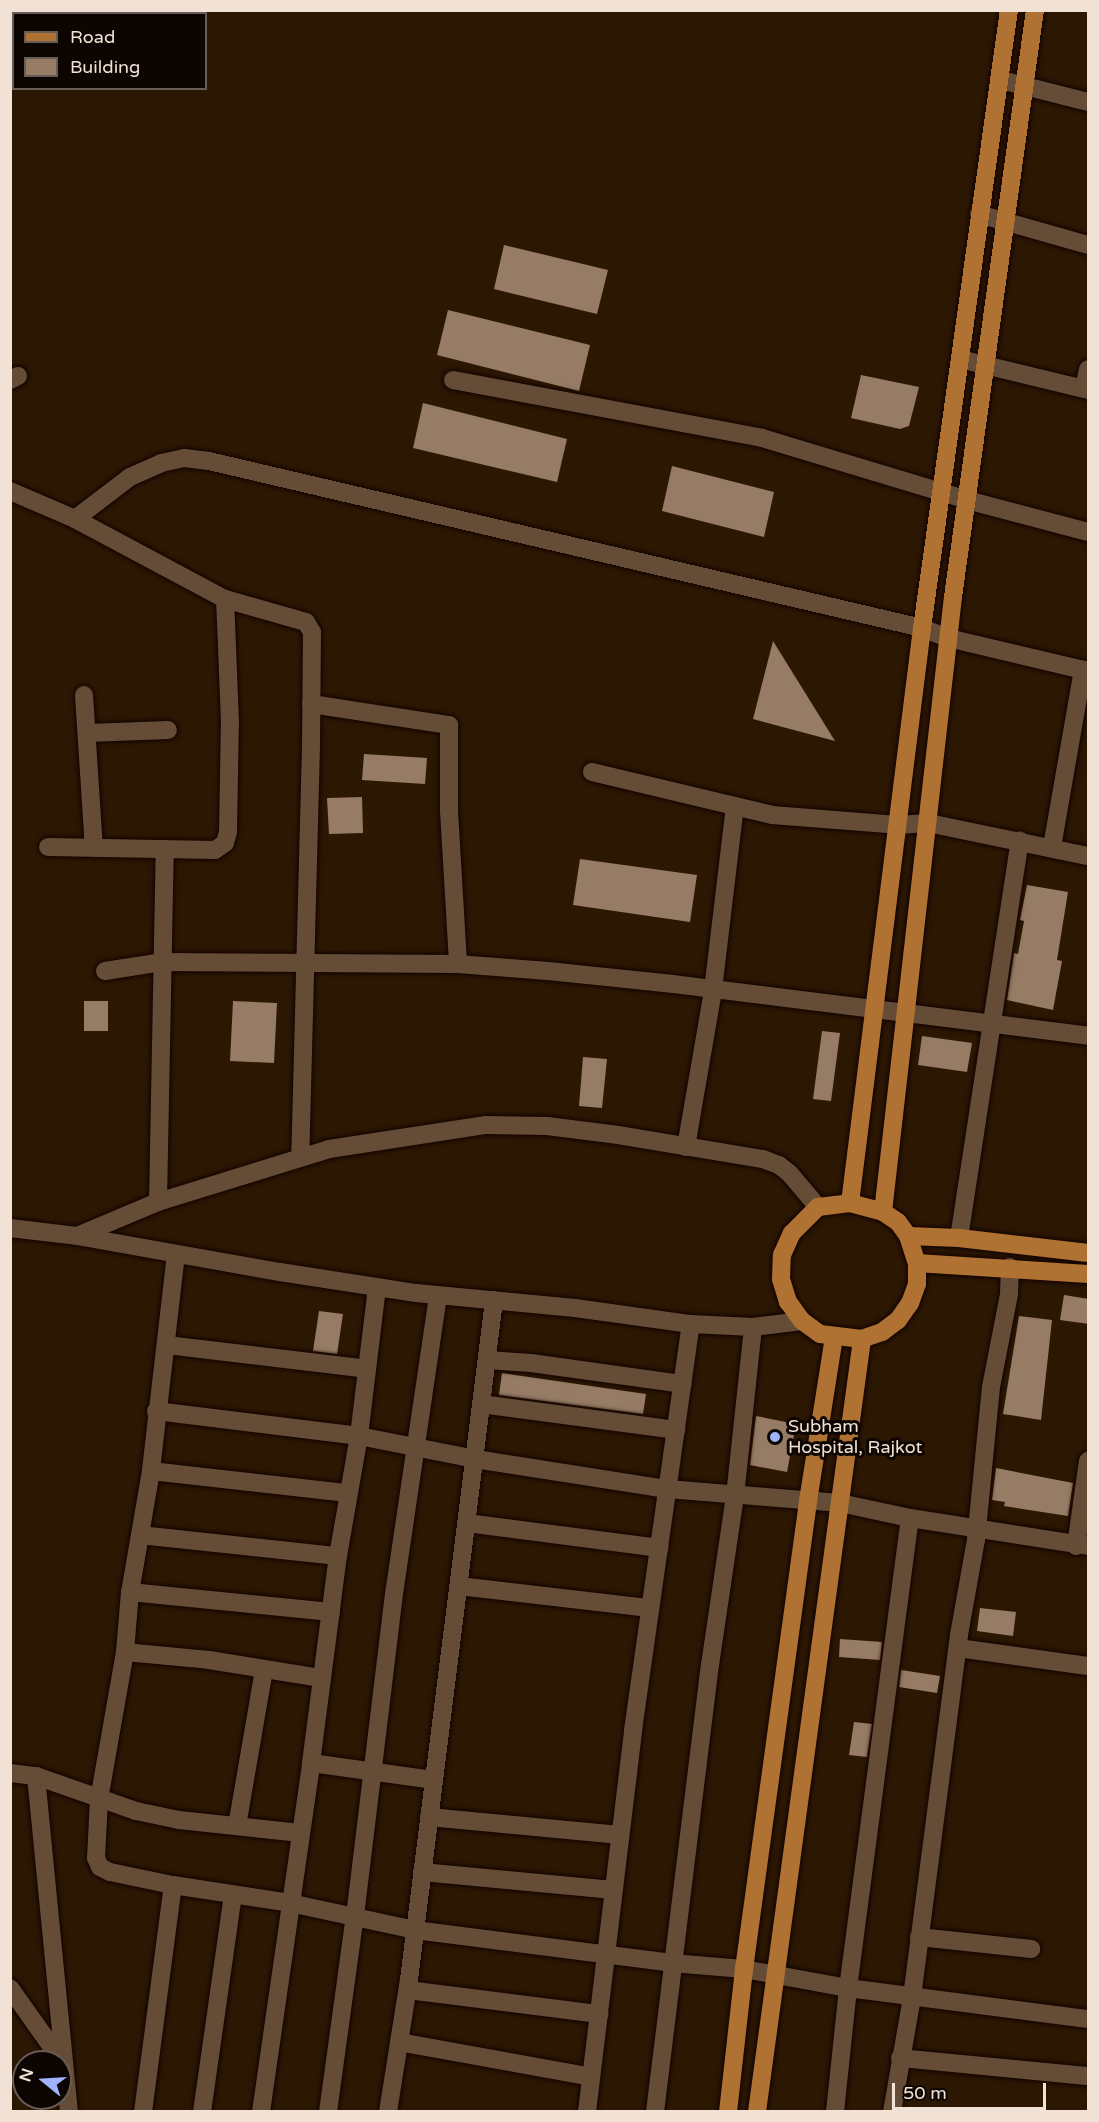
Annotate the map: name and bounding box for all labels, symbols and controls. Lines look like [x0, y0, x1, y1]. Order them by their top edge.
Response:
legend [12, 12, 207, 90]
text: Road [70, 26, 115, 48]
text: Building [70, 56, 140, 78]
place label: Subham Hospital, Rajkot [788, 1416, 922, 1458]
marker: Subham Hospital, Rajkot [766, 1428, 784, 1446]
north arrow [12, 2050, 72, 2110]
text: N [15, 2066, 38, 2084]
scale bar [895, 2071, 1050, 2109]
text: 50 m [903, 2082, 947, 2104]

